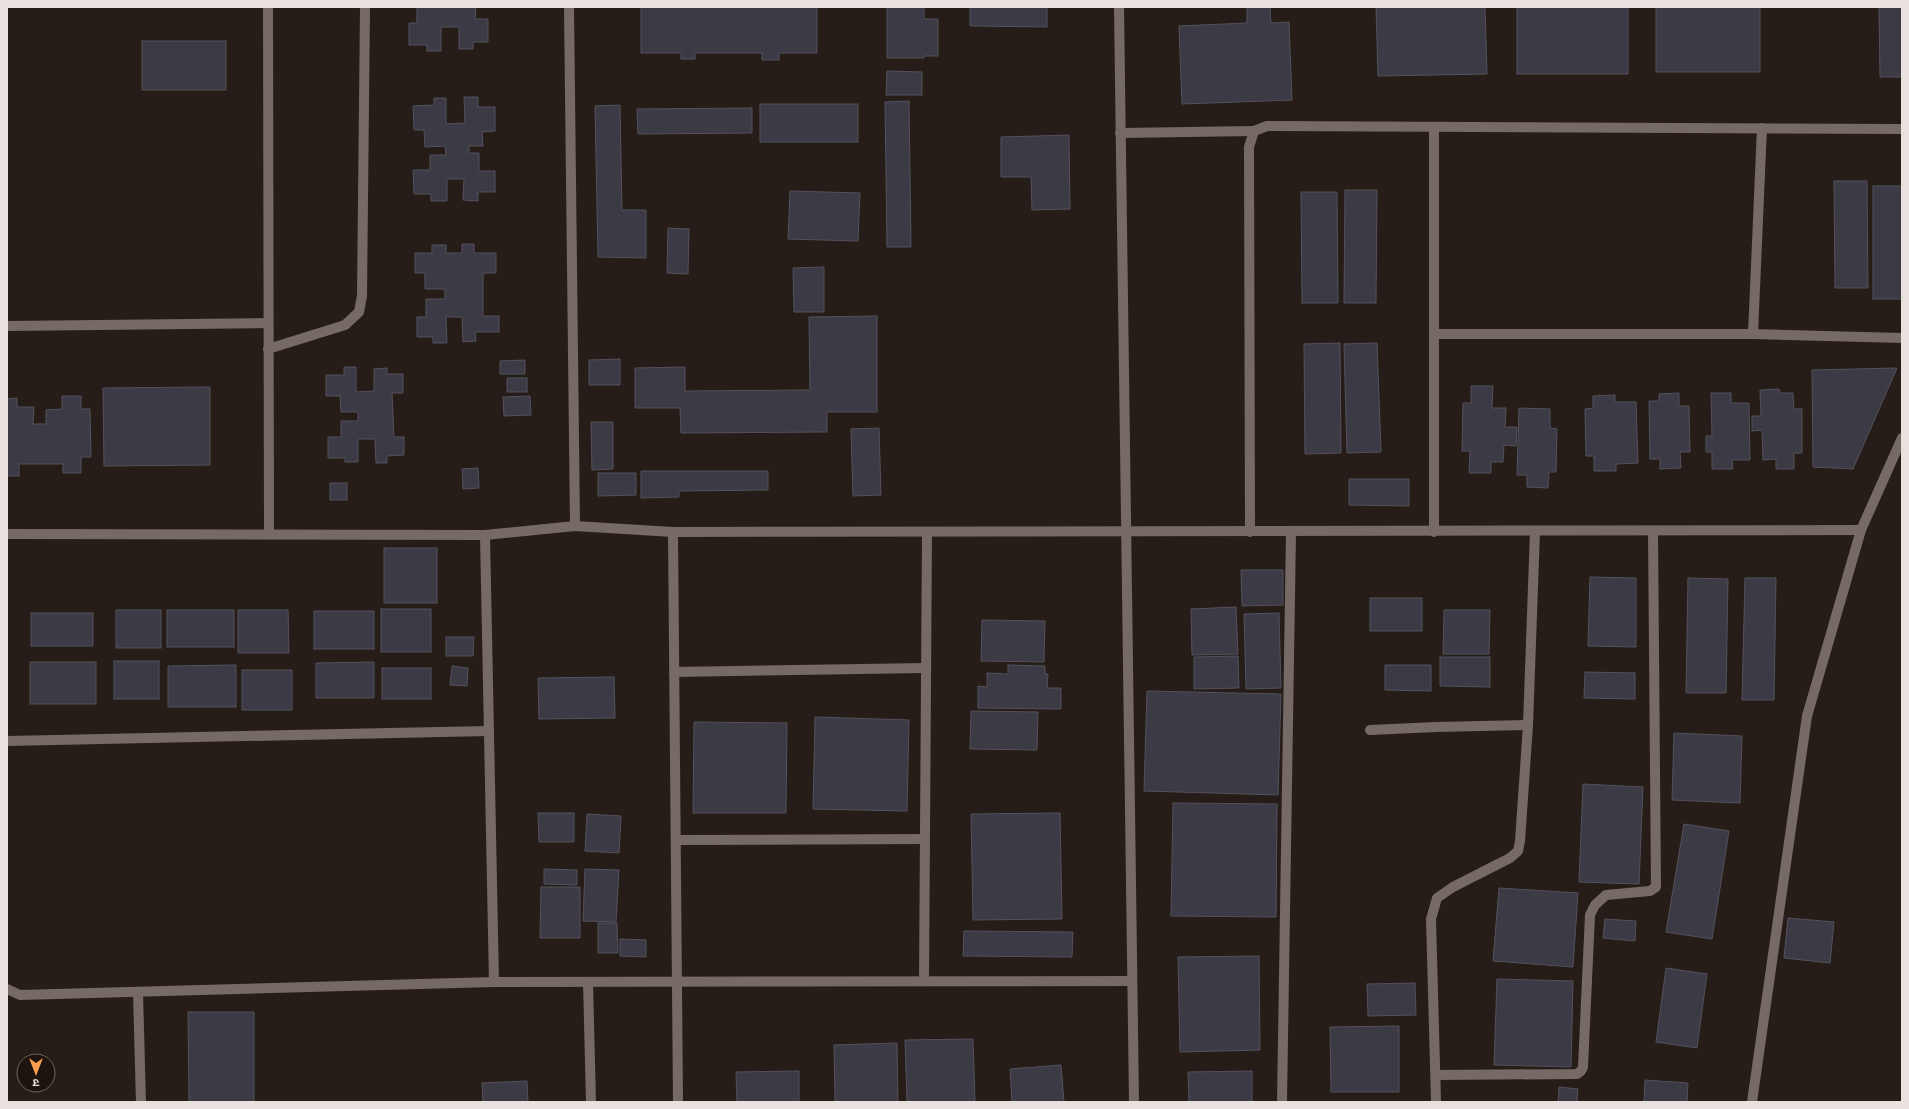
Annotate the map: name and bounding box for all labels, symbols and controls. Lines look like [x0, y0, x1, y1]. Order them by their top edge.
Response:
north arrow [16, 1053, 56, 1093]
text: उ [32, 1076, 39, 1089]

